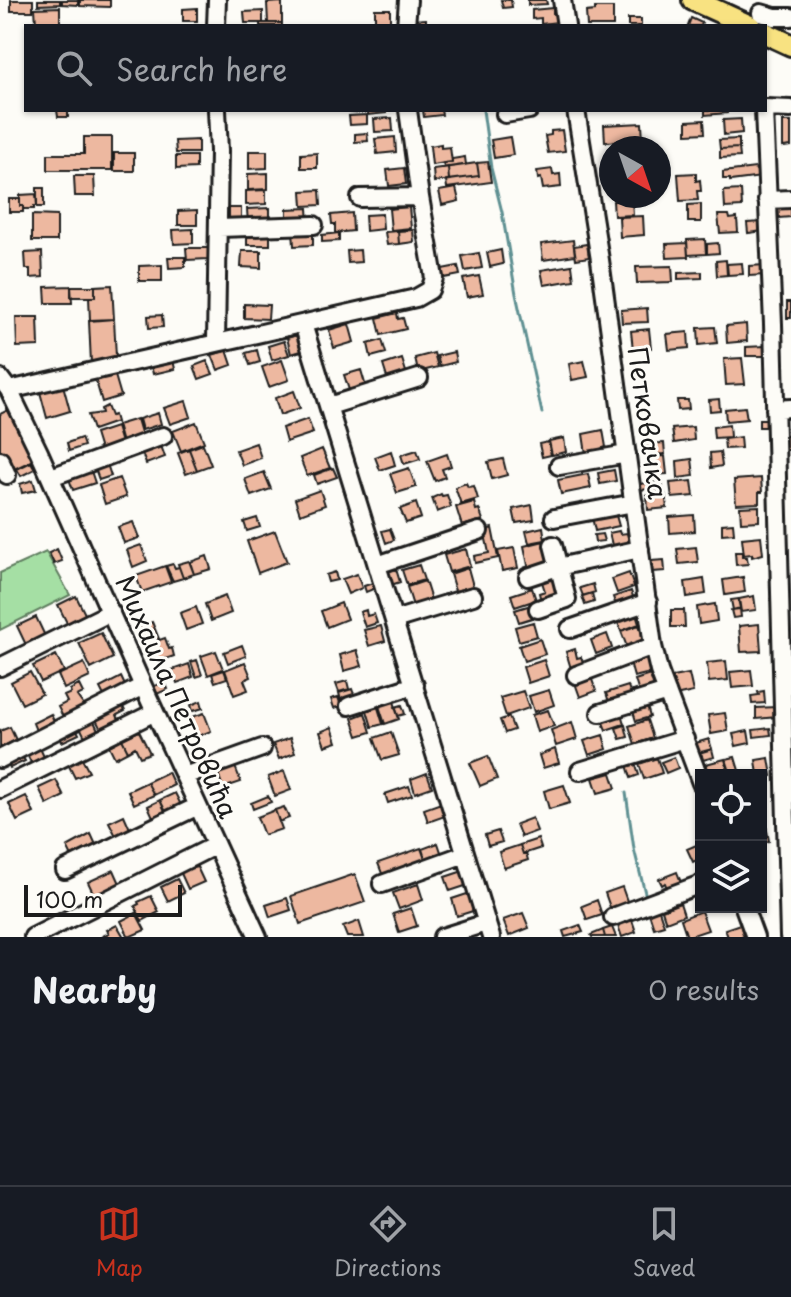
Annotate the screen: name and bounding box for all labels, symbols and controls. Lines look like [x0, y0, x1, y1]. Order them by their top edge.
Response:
search box [24, 24, 767, 112]
icon: search [52, 46, 96, 90]
text: Search here [116, 46, 288, 91]
north arrow [599, 136, 671, 208]
street label: Петковачка [618, 344, 679, 502]
street label: Михаила Петровића [106, 569, 249, 825]
map controls [695, 769, 767, 913]
button: locate [695, 769, 767, 841]
button: layers [695, 841, 767, 913]
scale bar [24, 881, 182, 917]
text: 100 m [36, 882, 103, 915]
text: Nearby [32, 963, 157, 1015]
text: 0 results [648, 970, 759, 1009]
tab: Map [96, 1202, 143, 1283]
tab: Directions [334, 1202, 441, 1283]
tab: Saved [633, 1202, 695, 1283]

